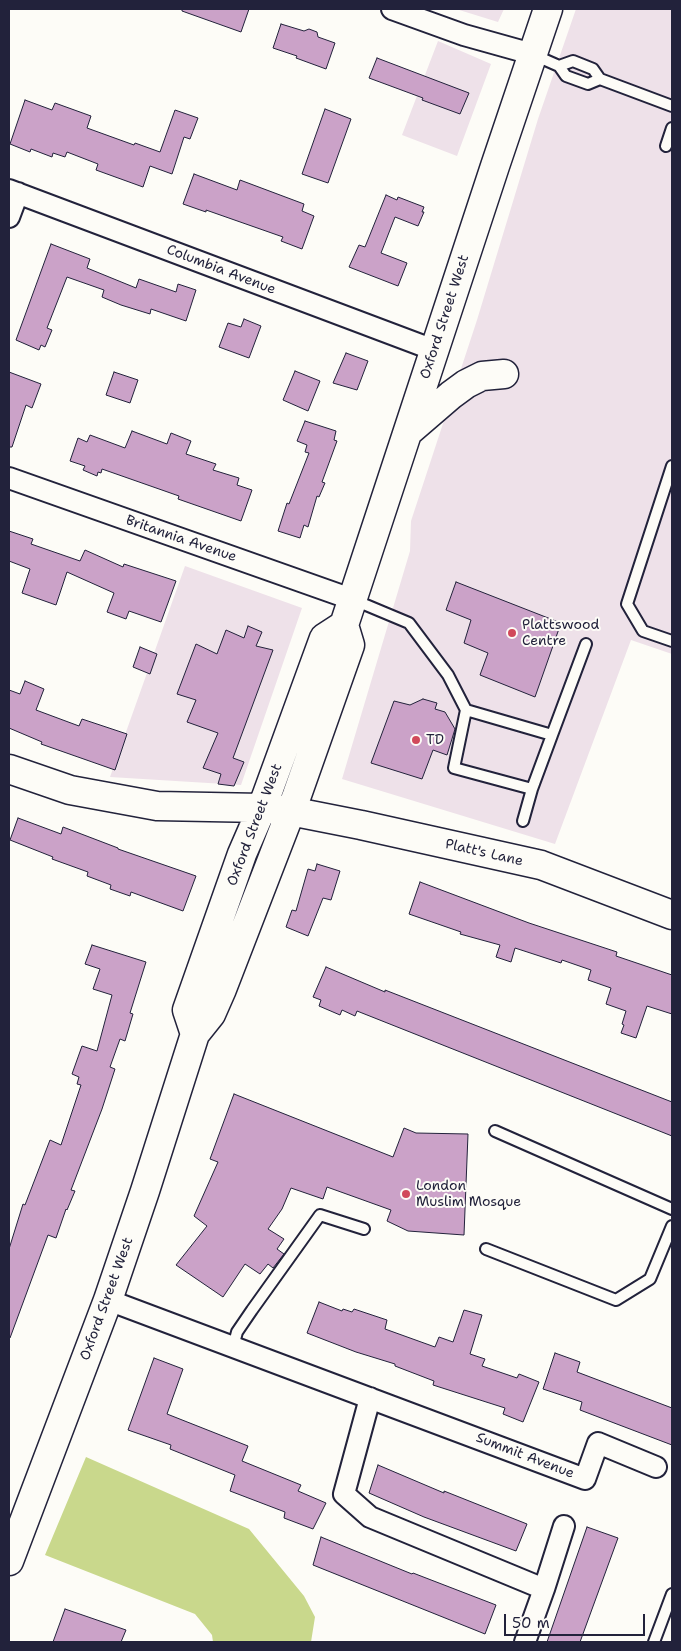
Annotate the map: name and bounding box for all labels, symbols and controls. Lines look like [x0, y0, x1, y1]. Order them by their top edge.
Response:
street label: Columbia Avenue [164, 241, 278, 299]
street label: Oxford Street West [417, 253, 473, 381]
street label: Britannia Avenue [123, 512, 239, 566]
place label: Plattswood Centre [522, 617, 599, 650]
marker: Plattswood Centre [506, 627, 518, 639]
place label: TD [426, 732, 444, 748]
marker: TD [410, 734, 422, 746]
street label: Oxford Street West [224, 762, 286, 888]
street label: Platt's Lane [443, 836, 525, 870]
place label: London Muslim Mosque [416, 1178, 521, 1210]
marker: London Muslim Mosque [400, 1188, 412, 1200]
street label: Oxford Street West [77, 1235, 137, 1363]
street label: Summit Avenue [474, 1430, 576, 1482]
scale bar [506, 1604, 647, 1636]
text: 50 m [512, 1613, 550, 1633]

